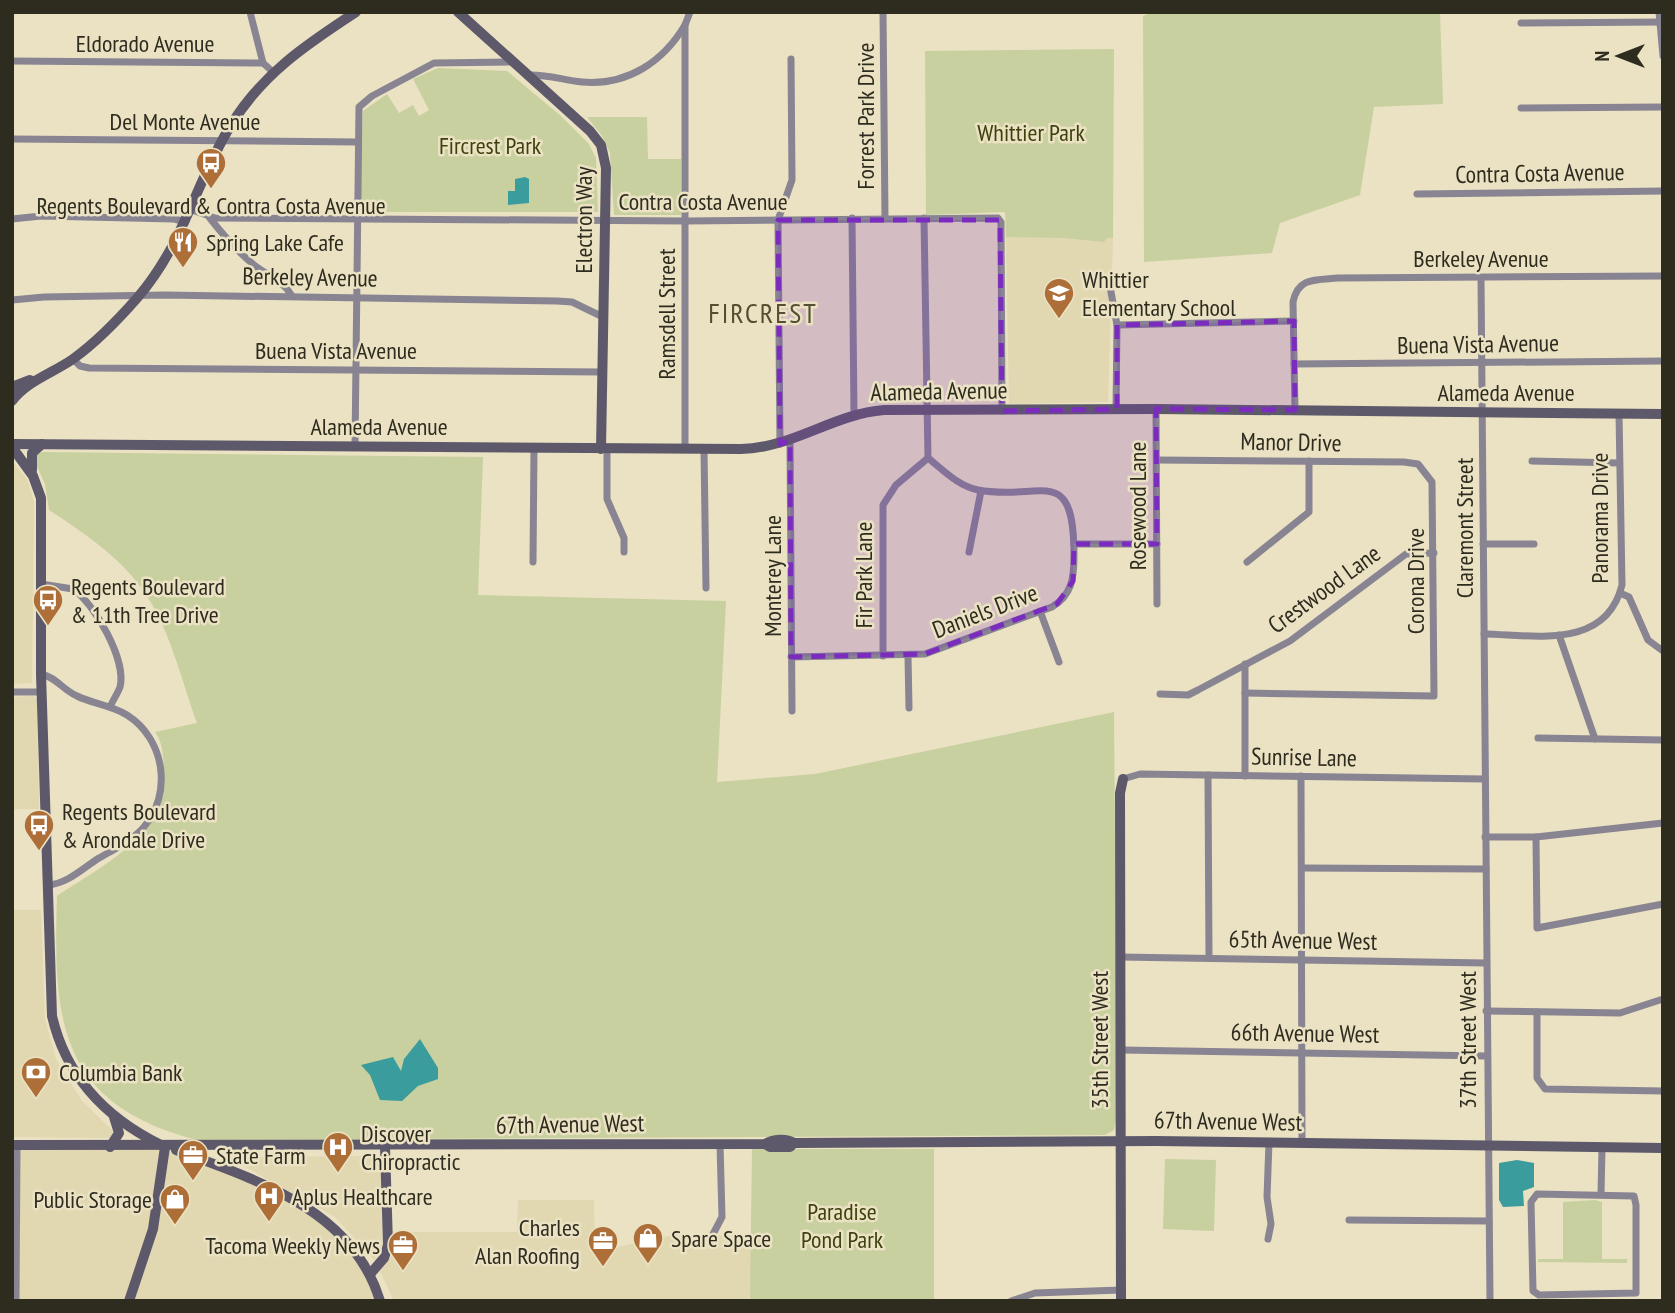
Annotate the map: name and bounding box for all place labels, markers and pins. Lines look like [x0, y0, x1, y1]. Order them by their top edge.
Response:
bus stop icon: Regents Boulevard & Contra Costa Avenue [194, 146, 228, 190]
place label: Regents Boulevard & Contra Costa Avenue [36, 190, 386, 221]
restaurant icon: Spring Lake Cafe [166, 225, 200, 269]
place label: Spring Lake Cafe [206, 227, 344, 258]
place label: Whittier Elementary School [1082, 264, 1236, 323]
school or university icon: Whittier Elementary School [1042, 276, 1076, 320]
place label: Regents Boulevard & 11th Tree Drive [71, 571, 225, 630]
bus stop icon: Regents Boulevard & 11th Tree Drive [31, 583, 65, 627]
place label: Regents Boulevard & Arondale Drive [62, 796, 216, 855]
bus stop icon: Regents Boulevard & Arondale Drive [22, 808, 56, 852]
bank icon: Columbia Bank [19, 1055, 53, 1099]
place label: Columbia Bank [59, 1057, 183, 1088]
place label: Discover Chiropractic [361, 1118, 461, 1177]
hospital icon: Discover Chiropractic [321, 1130, 355, 1174]
office icon: State Farm [176, 1138, 210, 1182]
place label: State Farm [216, 1140, 306, 1171]
hospital icon: Aplus Healthcare [252, 1179, 286, 1223]
place label: Aplus Healthcare [292, 1181, 433, 1212]
shop icon: Public Storage [158, 1182, 192, 1226]
place label: Public Storage [34, 1184, 152, 1215]
place label: Charles Alan Roofing [475, 1212, 580, 1271]
shop icon: Spare Space [631, 1221, 665, 1265]
place label: Spare Space [671, 1223, 771, 1254]
office icon: Charles Alan Roofing [586, 1224, 620, 1268]
office icon: Tacoma Weekly News [386, 1228, 420, 1272]
place label: Tacoma Weekly News [205, 1230, 380, 1261]

